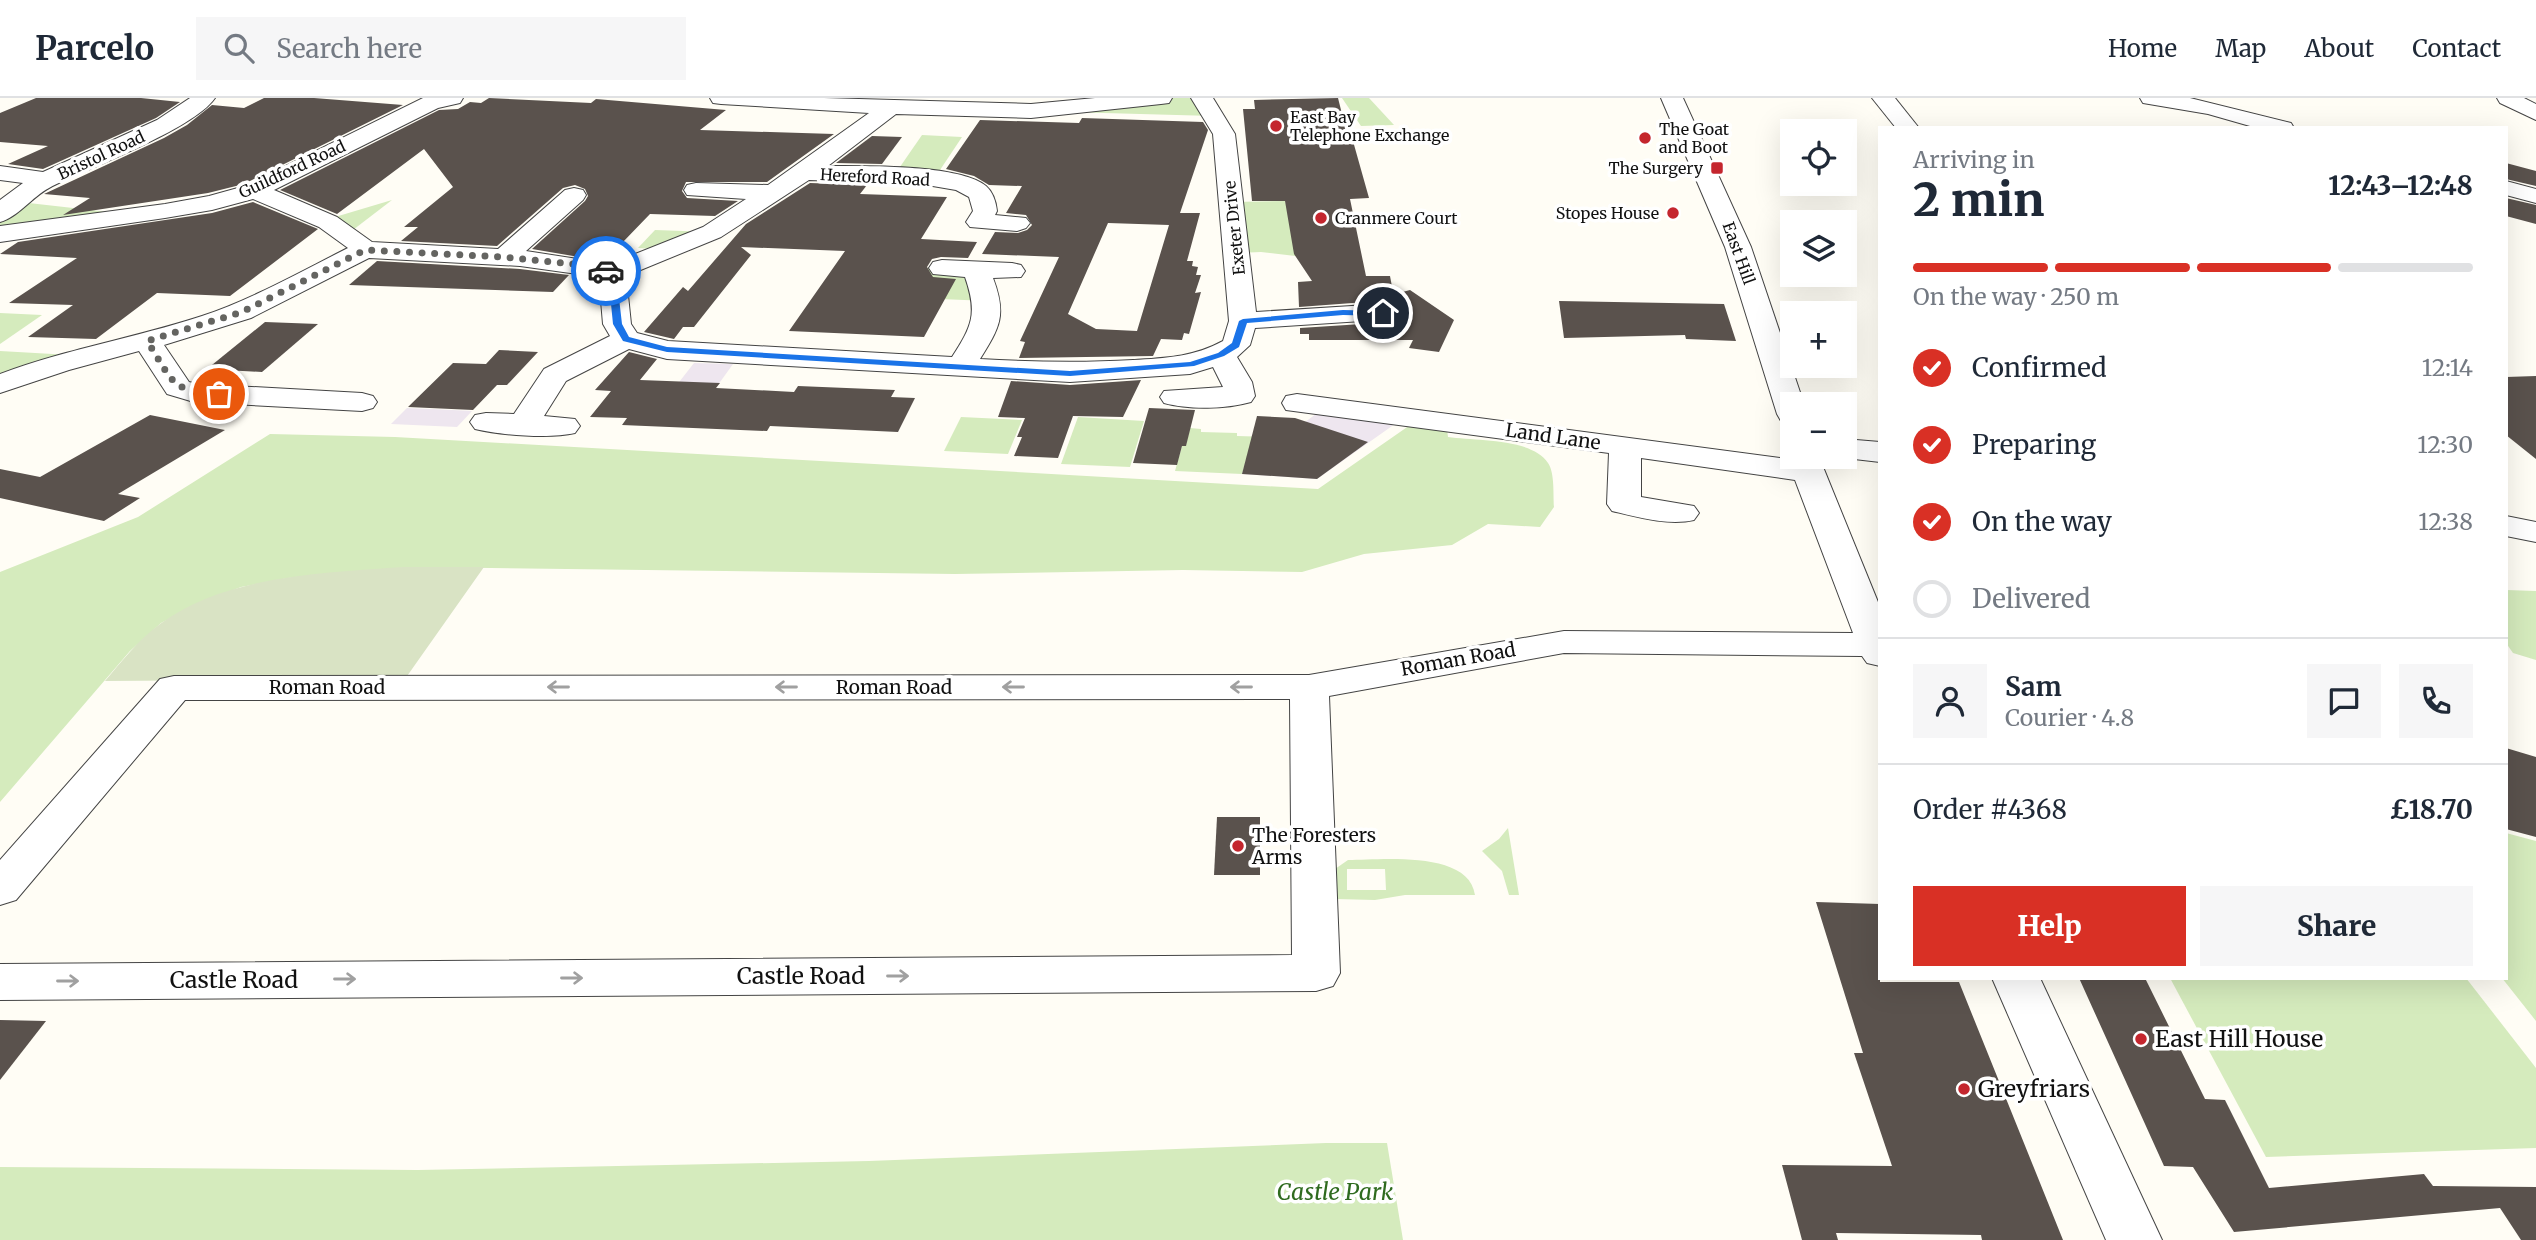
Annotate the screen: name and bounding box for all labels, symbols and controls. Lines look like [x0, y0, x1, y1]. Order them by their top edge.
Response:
search box [196, 17, 686, 80]
text: Parcelo [35, 28, 154, 69]
icon: search [220, 29, 258, 67]
text: Search here [276, 32, 422, 65]
text: Home [2108, 33, 2177, 64]
text: Map [2215, 33, 2266, 64]
text: About [2304, 33, 2374, 64]
text: Contact [2412, 33, 2501, 64]
place label: East Bay Telephone Exchange [1290, 107, 1449, 145]
marker: East Bay Telephone Exchange [1268, 118, 1284, 134]
place label: The Goat and Boot [1659, 119, 1730, 157]
map controls [1780, 119, 1857, 469]
button: locate [1780, 119, 1857, 196]
street label: Bristol Road [54, 126, 148, 184]
marker: The Goat and Boot [1637, 130, 1653, 146]
street label: Guildford Road [236, 135, 349, 202]
text: Arriving in [1913, 145, 2035, 174]
place label: The Surgery [1608, 158, 1704, 178]
marker: The Surgery [1709, 160, 1725, 176]
street label: Hereford Road [819, 164, 931, 190]
text: 12:43–12:48 [2328, 169, 2473, 202]
text: 2 min [1913, 171, 2045, 229]
street label: Exeter Drive [1219, 180, 1249, 276]
place label: Stopes House [1556, 203, 1659, 223]
marker: Stopes House [1665, 205, 1681, 221]
place label: Cranmere Court [1335, 208, 1458, 228]
marker: Cranmere Court [1313, 210, 1329, 226]
button: layers [1780, 210, 1857, 287]
street label: East Hill [1718, 219, 1760, 287]
courier [571, 236, 641, 306]
icon: car [587, 252, 625, 290]
text: On the way · 250 m [1913, 282, 2119, 311]
pin [1353, 283, 1413, 343]
icon: home [1364, 294, 1402, 332]
button: + [1780, 301, 1857, 378]
icon: check [1913, 349, 1951, 387]
text: Confirmed [1972, 351, 2107, 384]
text: 12:14 [2422, 353, 2473, 382]
pin [189, 364, 249, 424]
icon: bag [200, 375, 238, 413]
button: − [1780, 392, 1857, 469]
street label: Land Lane [1504, 417, 1602, 455]
icon: check [1913, 426, 1951, 464]
text: Preparing [1972, 428, 2096, 461]
text: 12:30 [2417, 430, 2473, 459]
icon: check [1913, 503, 1951, 541]
text: On the way [1972, 505, 2112, 538]
text: 12:38 [2418, 507, 2473, 536]
text: Delivered [1972, 582, 2091, 615]
street label: Roman Road [1399, 637, 1517, 681]
button: person [1913, 664, 1987, 738]
button: chat [2307, 664, 2381, 738]
button: phone [2399, 664, 2473, 738]
text: Sam [2005, 670, 2062, 703]
street label: Roman Road [269, 675, 385, 699]
street label: Roman Road [836, 675, 952, 699]
one-way arrow [547, 680, 570, 694]
one-way arrow [775, 680, 798, 694]
one-way arrow [1002, 680, 1025, 694]
one-way arrow [1230, 680, 1253, 694]
text: Courier · 4.8 [2005, 703, 2134, 732]
text: Order #4368 [1913, 793, 2067, 826]
text: £18.70 [2390, 793, 2473, 826]
place label: The Foresters Arms [1251, 823, 1376, 869]
marker: The Foresters Arms [1230, 838, 1246, 854]
button: Help [1913, 886, 2186, 966]
button: Share [2200, 886, 2473, 966]
street label: Castle Road [737, 961, 865, 990]
street label: Castle Road [170, 965, 298, 994]
one-way arrow [886, 969, 909, 983]
one-way arrow [560, 971, 583, 985]
one-way arrow [333, 972, 356, 986]
one-way arrow [56, 974, 79, 988]
place label: East Hill House [2155, 1024, 2323, 1053]
marker: East Hill House [2133, 1031, 2149, 1047]
place label: Greyfriars [1978, 1074, 2090, 1103]
marker: Greyfriars [1956, 1081, 1972, 1097]
park label: Castle Park [1277, 1177, 1394, 1206]

